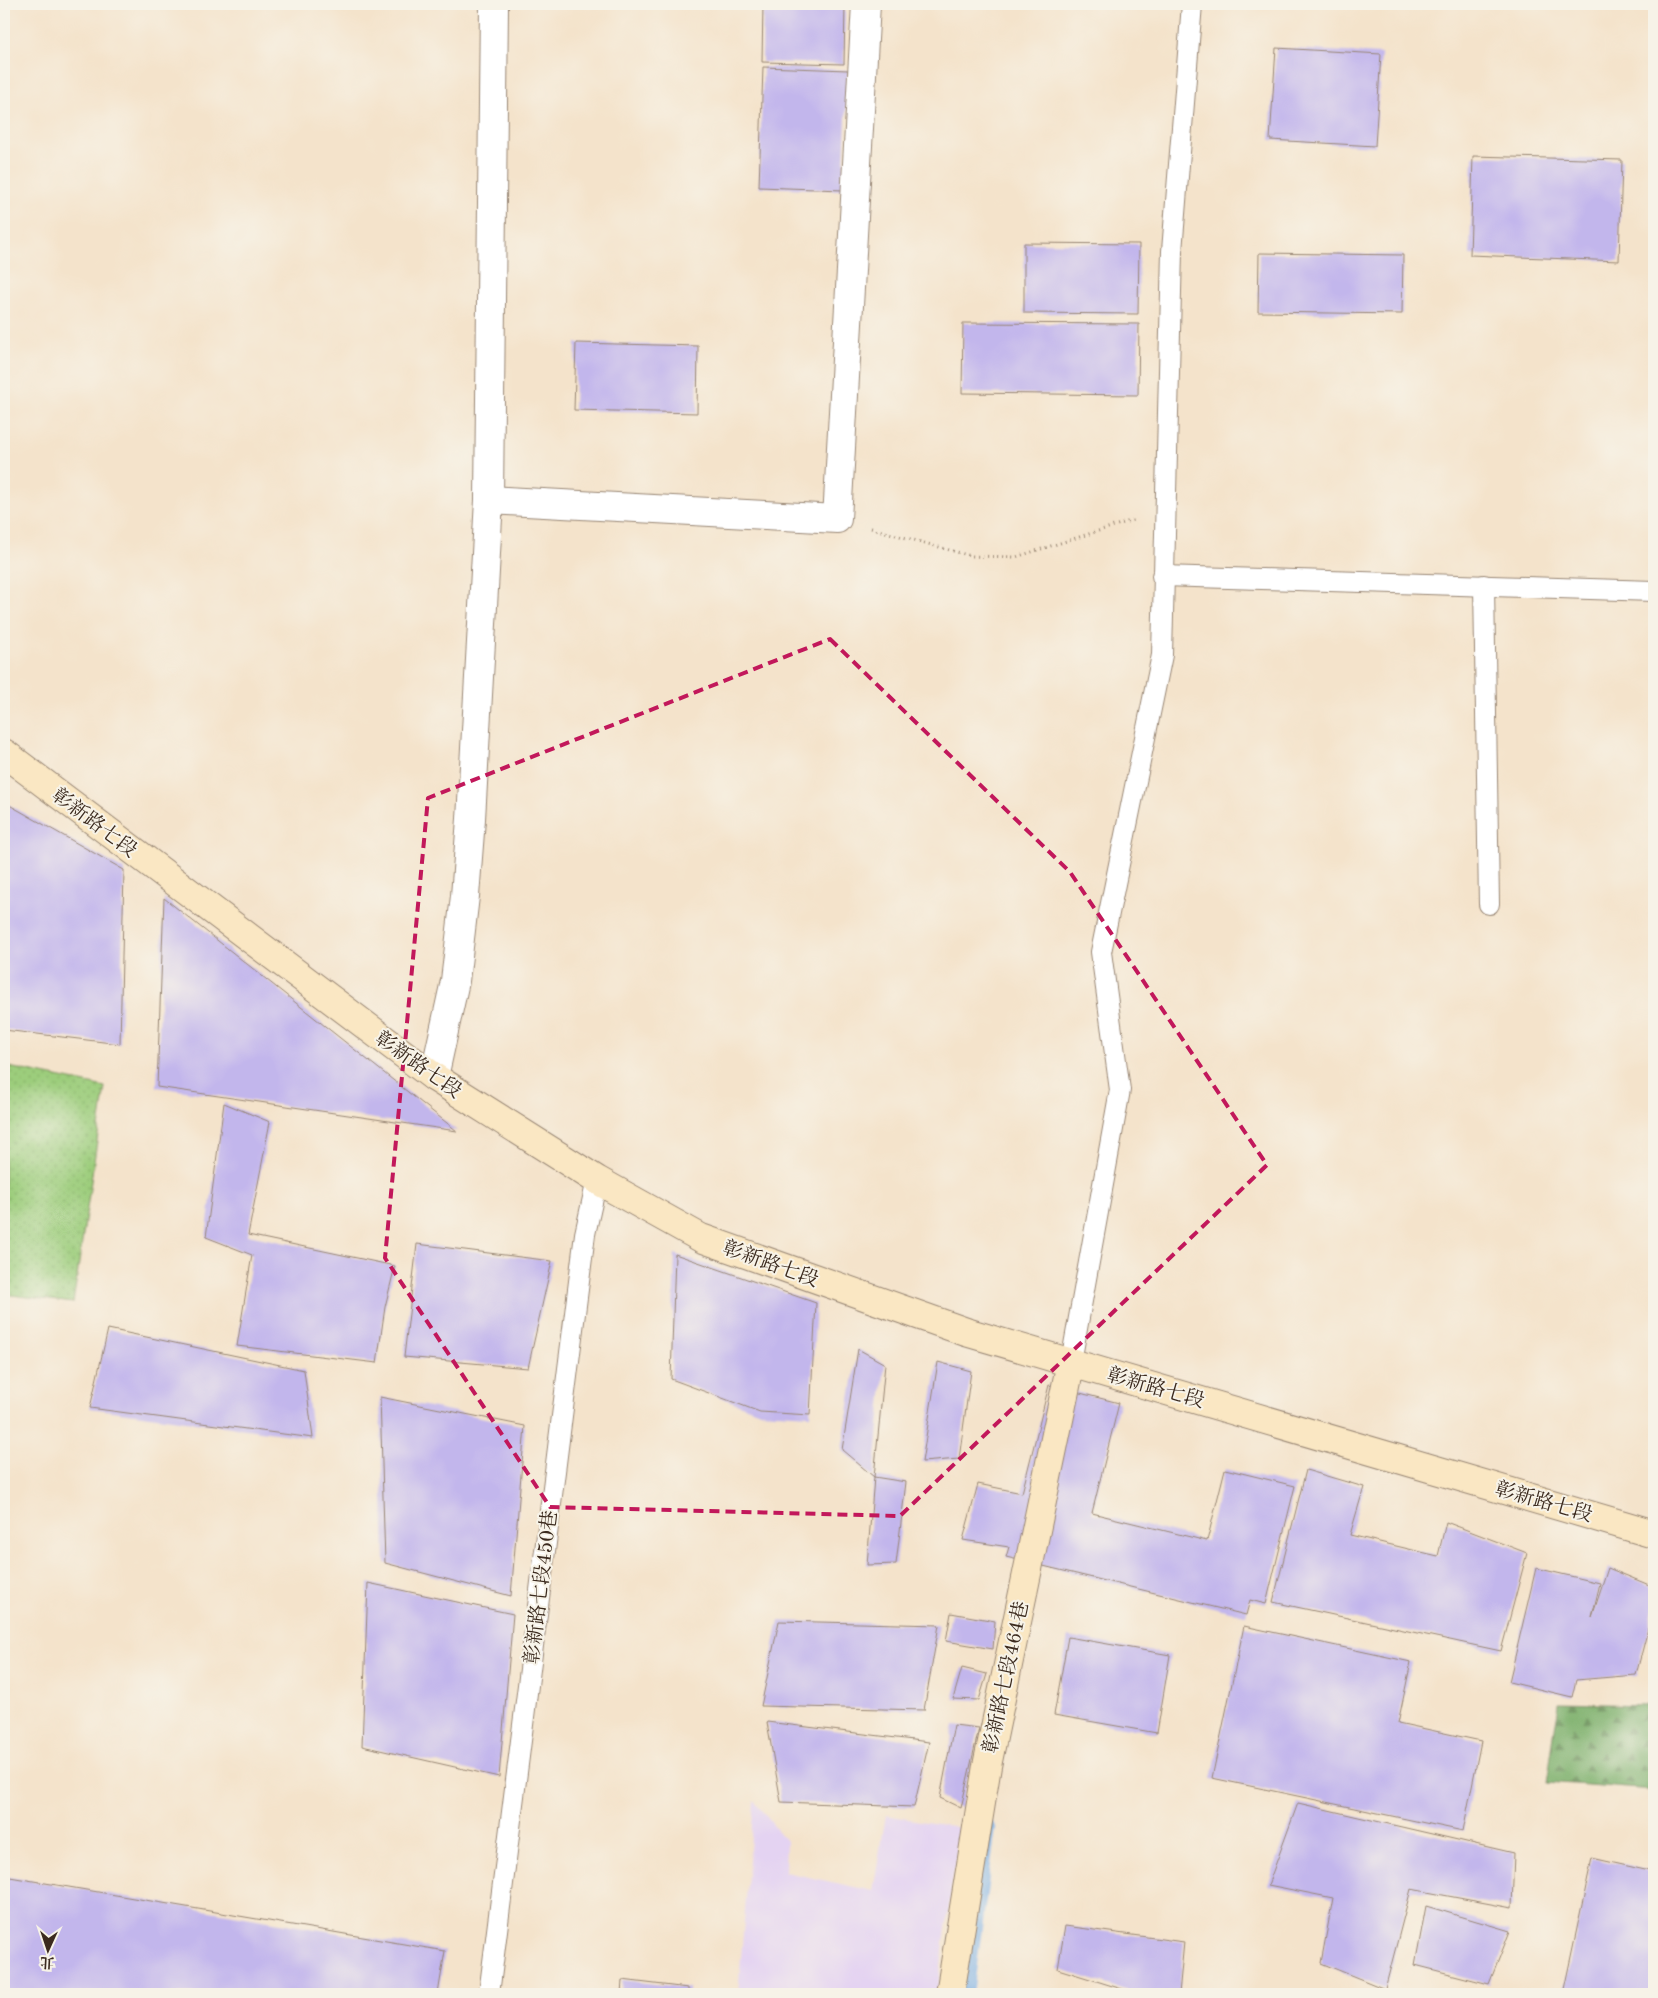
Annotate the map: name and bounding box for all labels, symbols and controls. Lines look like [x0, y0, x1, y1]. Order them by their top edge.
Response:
street label: 彰新路七段 [48, 783, 142, 862]
street label: 彰新路七段 [371, 1026, 466, 1103]
street label: 彰新路七段 [720, 1236, 822, 1291]
street label: 彰新路七段 [1105, 1363, 1207, 1412]
street label: 彰新路七段 [1493, 1477, 1595, 1526]
street label: 彰新路七段450巷 [520, 1509, 561, 1665]
street label: 彰新路七段464巷 [978, 1599, 1033, 1755]
north arrow [22, 1926, 72, 1976]
text: 北 [40, 1955, 55, 1970]

